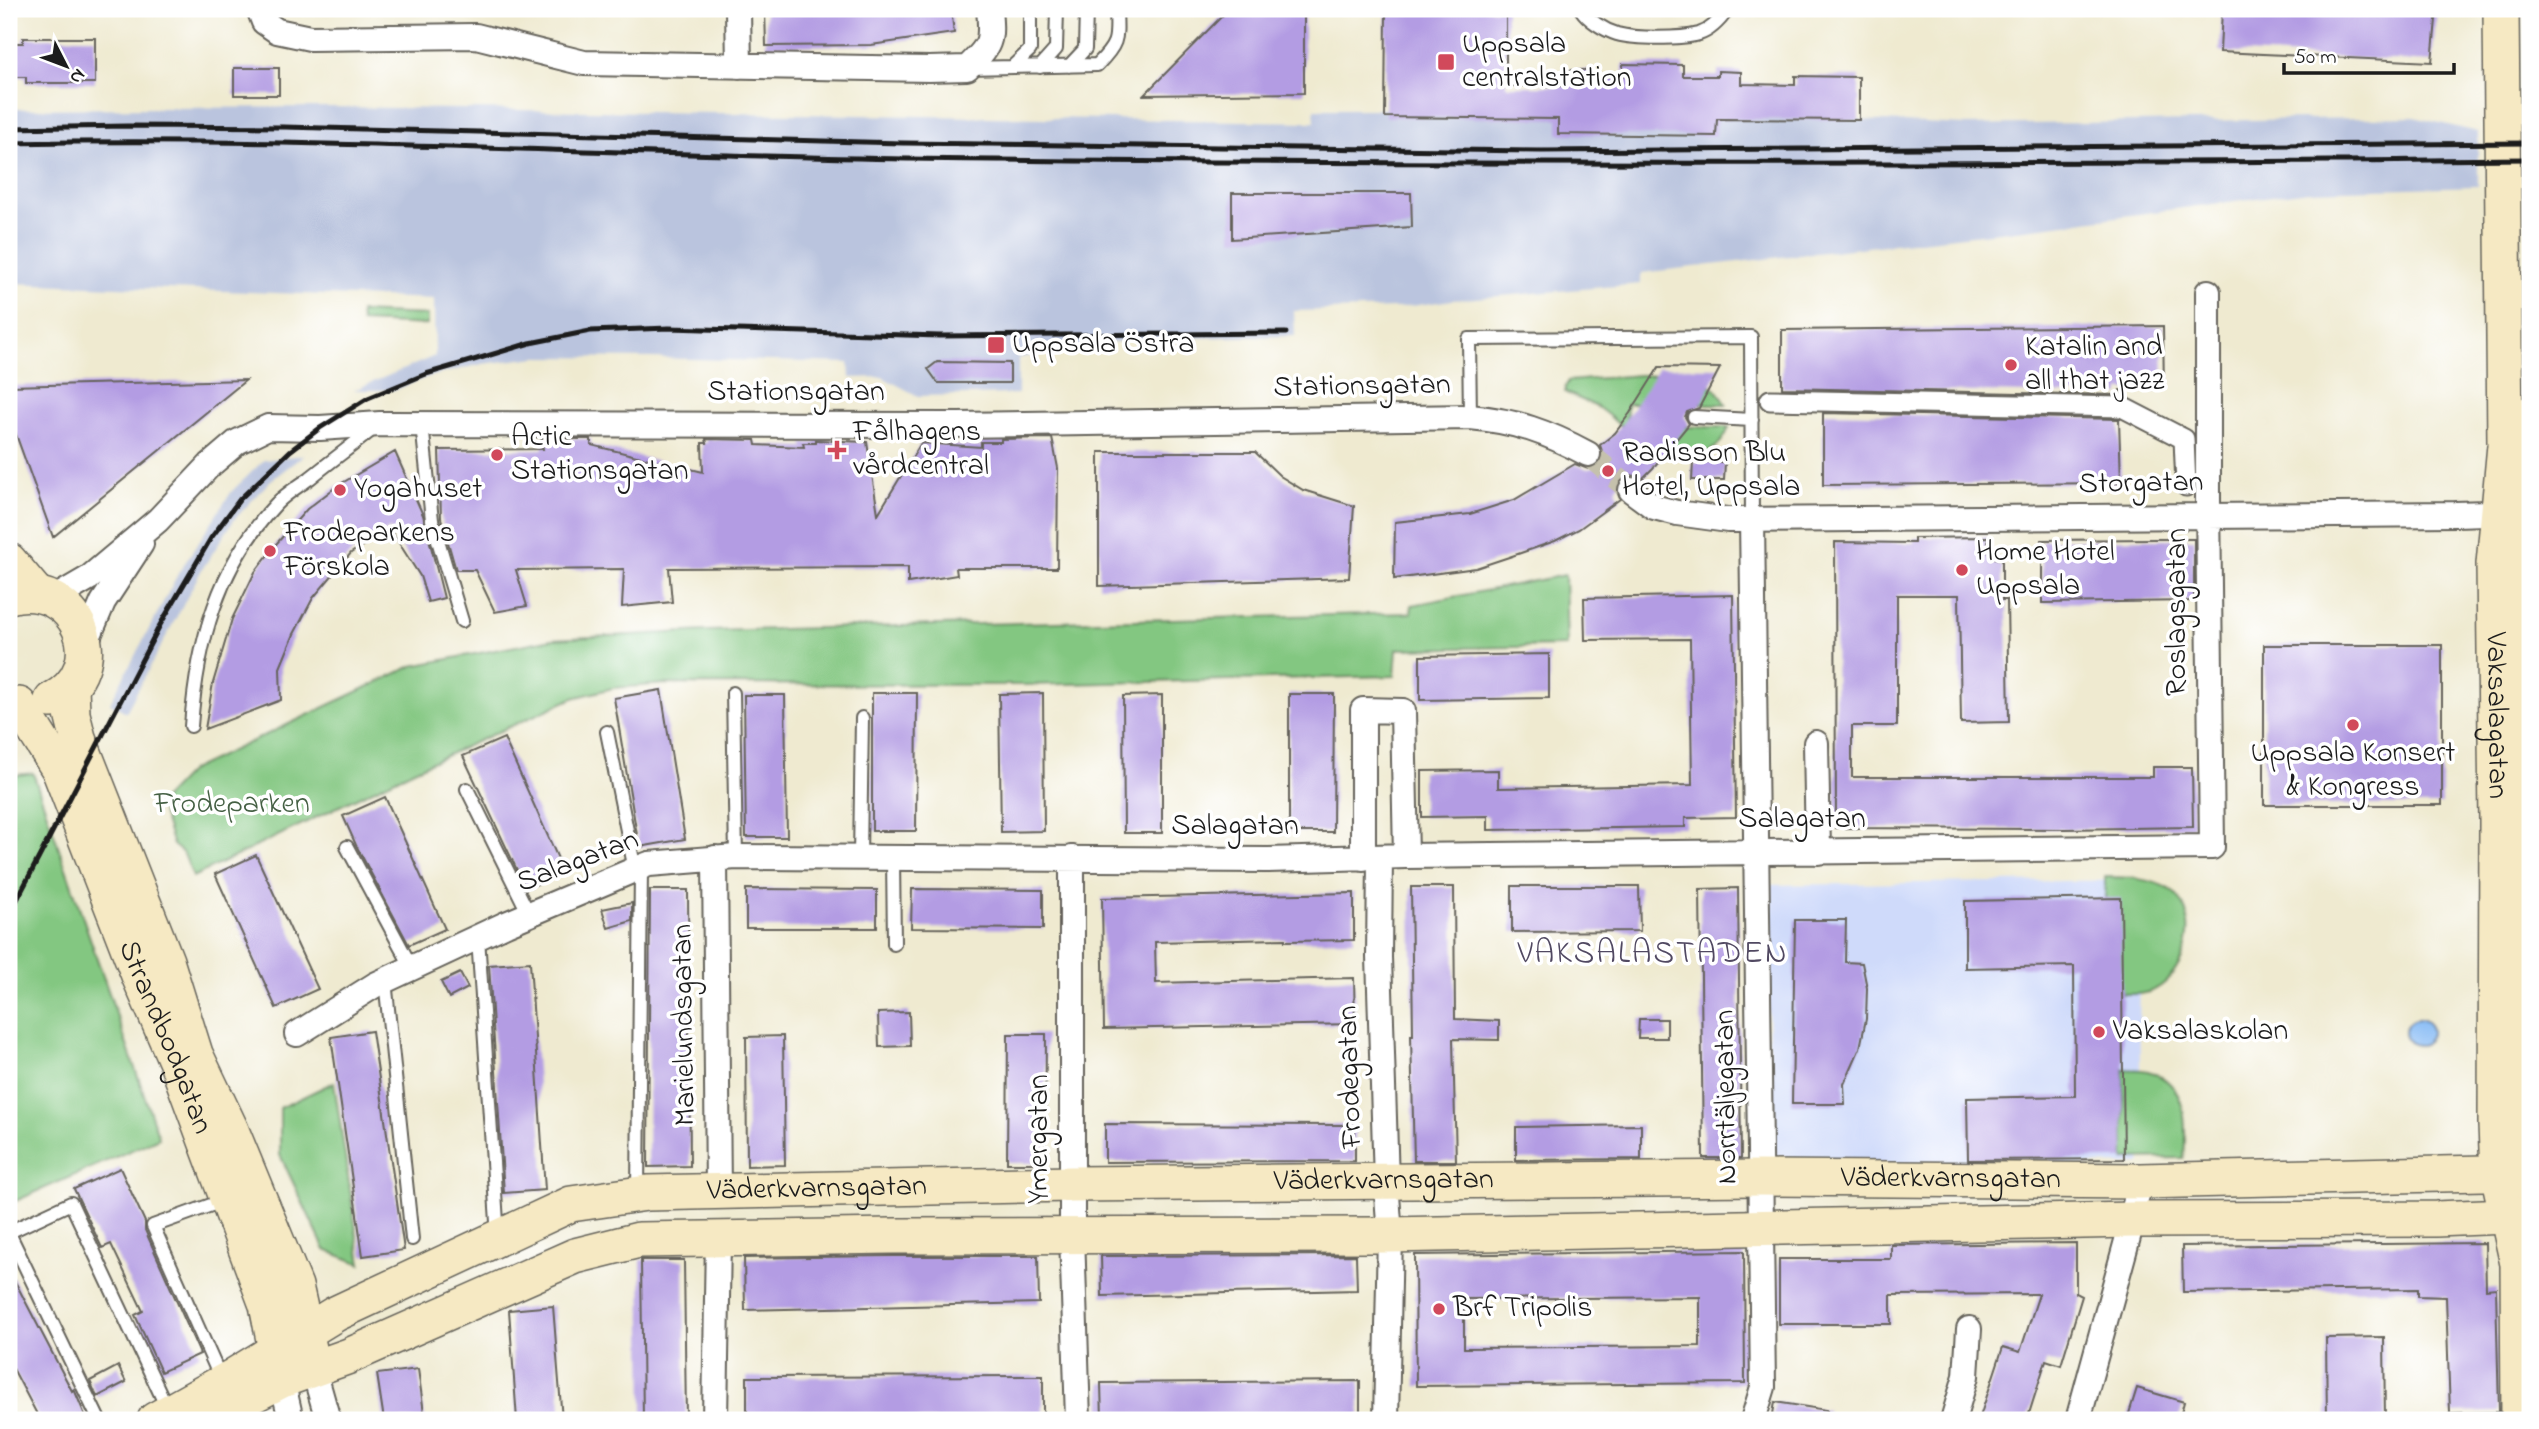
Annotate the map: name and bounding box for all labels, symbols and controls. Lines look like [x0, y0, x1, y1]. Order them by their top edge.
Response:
place label: Uppsala centralstation [1462, 23, 1632, 101]
north arrow [32, 32, 102, 102]
scale bar [2284, 32, 2453, 76]
text: 50 m [2294, 43, 2337, 73]
marker: Uppsala centralstation [1436, 52, 1456, 72]
text: N [62, 62, 91, 90]
place label: Uppsala Östra [1012, 323, 1194, 367]
place label: Katalin and all that jazz [2025, 326, 2165, 404]
marker: Uppsala Östra [986, 335, 1006, 355]
marker: Katalin and all that jazz [2003, 357, 2019, 373]
street label: Stationsgatan [1273, 363, 1451, 411]
street label: Stationsgatan [707, 371, 885, 415]
place label: Fålhagens vårdcentral [852, 411, 989, 489]
place label: Actic Stationsgatan [511, 416, 688, 494]
place label: Radisson Blu Hotel, Uppsala [1622, 432, 1801, 510]
marker: Fålhagens vårdcentral [827, 440, 847, 460]
marker: Actic Stationsgatan [489, 447, 505, 463]
street label: Storgatan [2078, 461, 2204, 507]
marker: Radisson Blu Hotel, Uppsala [1600, 463, 1616, 479]
place label: Yogahuset [354, 468, 482, 512]
marker: Yogahuset [332, 482, 348, 498]
place label: Frodeparkens Förskola [283, 512, 455, 590]
street label: Roslagsgatan [2156, 528, 2200, 696]
place label: Home Hotel Uppsala [1976, 531, 2115, 609]
marker: Frodeparkens Förskola [262, 543, 278, 559]
marker: Home Hotel Uppsala [1954, 562, 1970, 578]
street label: Vaksalagatan [2473, 631, 2519, 799]
marker: Uppsala Konsert & Kongress [2345, 717, 2361, 733]
place label: Uppsala Konsert & Kongress [2251, 732, 2455, 810]
park label: Frodeparken [153, 783, 310, 827]
street label: Salagatan [1738, 798, 1866, 842]
street label: Salagatan [1171, 805, 1299, 849]
street label: Salagatan [511, 819, 645, 905]
street label: Marielundsgatan [661, 923, 709, 1127]
district label: VAKSALASTADEN [1516, 931, 1789, 978]
street label: Strandbodgatan [106, 934, 224, 1141]
street label: Frodegatan [1327, 1005, 1376, 1150]
street label: Norrtäljegatan [1703, 1009, 1751, 1185]
place label: Vaksalaskolan [2112, 1010, 2288, 1054]
marker: Vaksalaskolan [2091, 1024, 2107, 1040]
street label: Ymergatan [1018, 1074, 1062, 1204]
street label: Väderkvarnsgatan [1840, 1157, 2061, 1202]
street label: Väderkvarnsgatan [1273, 1158, 1494, 1204]
street label: Väderkvarnsgatan [705, 1165, 927, 1214]
place label: Brf Tripolis [1452, 1287, 1593, 1331]
marker: Brf Tripolis [1431, 1301, 1447, 1317]

